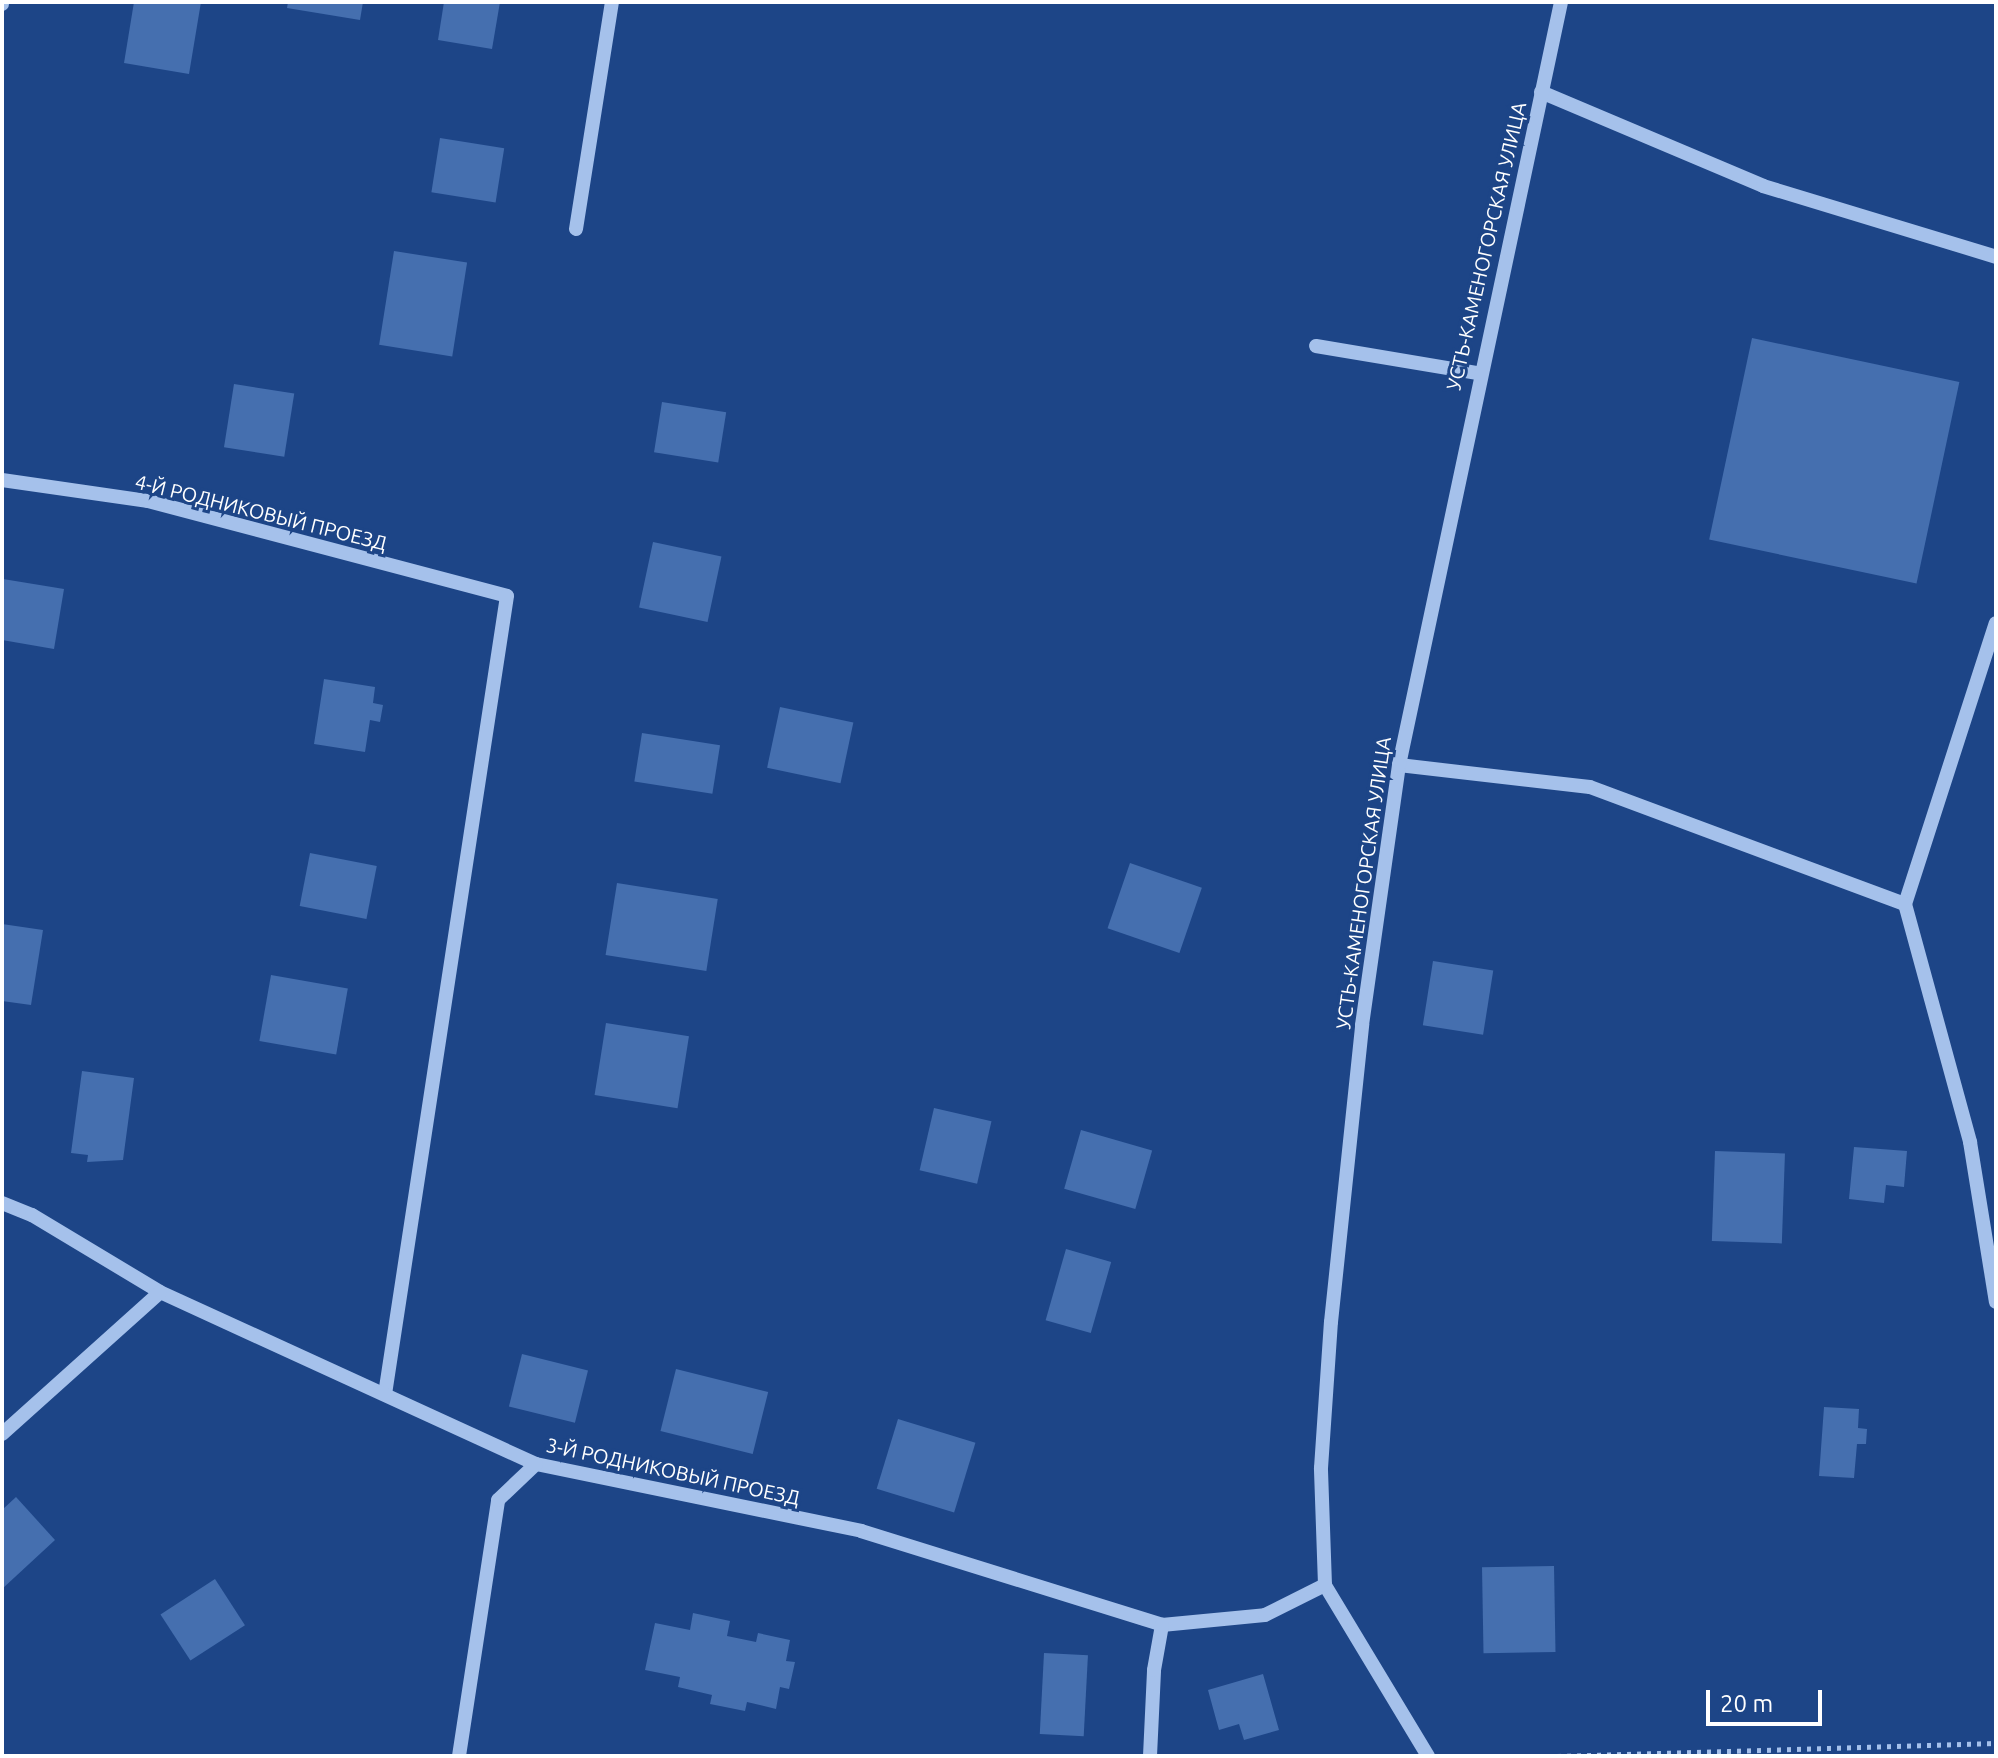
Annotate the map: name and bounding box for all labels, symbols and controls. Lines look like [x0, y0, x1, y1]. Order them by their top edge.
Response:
street label: УСТЬ-КАМЕНОГОРСКАЯ УЛИЦА [1441, 100, 1531, 392]
street label: 4-Й РОДНИКОВЫЙ ПРОЕЗД [133, 469, 389, 555]
street label: УСТЬ-КАМЕНОГОРСКАЯ УЛИЦА [1331, 735, 1395, 1031]
street label: 3-Й РОДНИКОВЫЙ ПРОЕЗД [544, 1432, 802, 1510]
scale bar [1710, 1674, 1826, 1724]
text: 20 m [1720, 1690, 1773, 1717]

